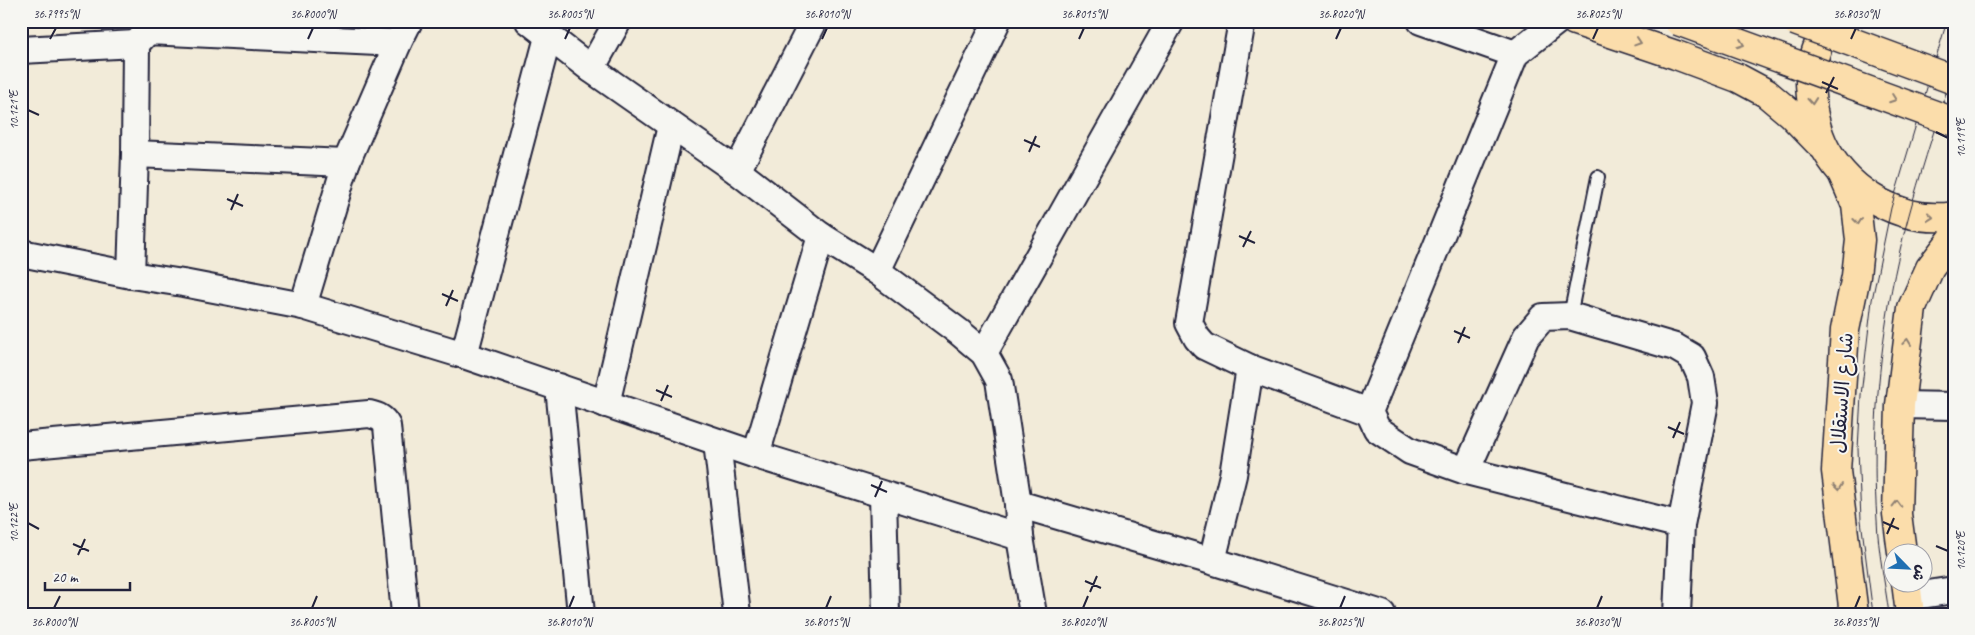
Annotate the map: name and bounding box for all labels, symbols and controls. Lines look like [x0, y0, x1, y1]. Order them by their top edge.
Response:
text: 36.7995°N [33, 6, 80, 22]
text: 36.8000°N [290, 6, 337, 22]
text: 36.8005°N [547, 6, 594, 22]
text: 36.8010°N [804, 6, 851, 22]
text: 36.8015°N [1061, 6, 1108, 22]
text: 36.8020°N [1318, 6, 1365, 22]
text: 36.8025°N [1575, 6, 1622, 22]
text: 36.8030°N [1833, 6, 1880, 22]
one-way arrow [1634, 36, 1642, 46]
one-way arrow [1736, 38, 1744, 48]
text: 10.121°E [6, 89, 22, 130]
one-way arrow [1888, 93, 1897, 103]
one-way arrow [1806, 98, 1817, 106]
text: 10.119°E [1953, 117, 1969, 158]
one-way arrow [1926, 211, 1934, 222]
one-way arrow [1852, 217, 1863, 225]
street label: شارع الاستقلال [1825, 332, 1860, 454]
one-way arrow [1901, 338, 1912, 346]
one-way arrow [1832, 483, 1843, 491]
one-way arrow [1892, 500, 1902, 508]
text: 10.122°E [6, 502, 22, 543]
text: 10.120°E [1953, 530, 1969, 571]
north arrow [1882, 542, 1932, 592]
scale bar [45, 560, 130, 592]
text: ش [1909, 563, 1930, 584]
text: 20 m [52, 568, 79, 587]
text: 36.8000°N [31, 614, 78, 630]
text: 36.8005°N [289, 614, 336, 630]
text: 36.8010°N [546, 614, 593, 630]
text: 36.8015°N [803, 614, 850, 630]
text: 36.8020°N [1060, 614, 1107, 630]
text: 36.8025°N [1317, 614, 1364, 630]
text: 36.8030°N [1574, 614, 1621, 630]
text: 36.8035°N [1832, 614, 1879, 630]

